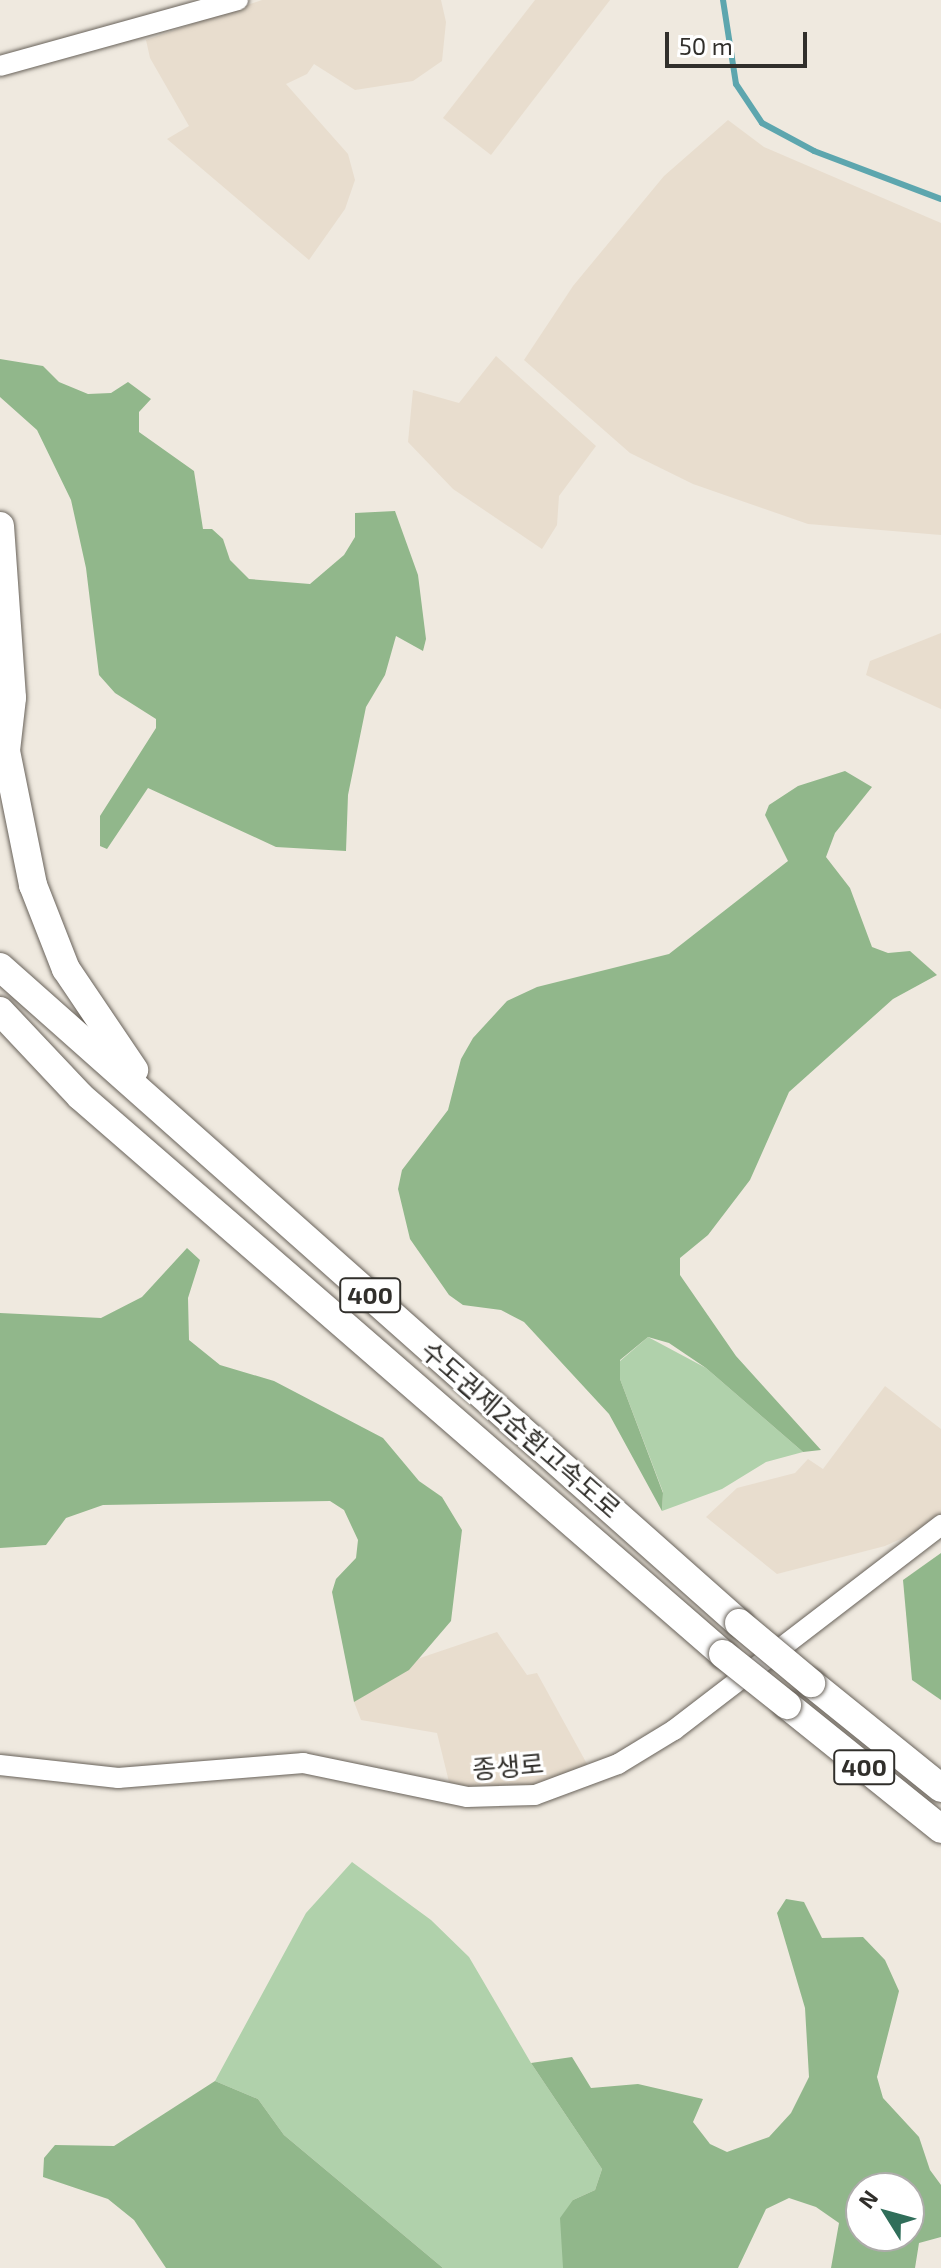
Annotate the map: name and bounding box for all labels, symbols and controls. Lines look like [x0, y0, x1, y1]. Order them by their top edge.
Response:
scale bar [669, 16, 811, 66]
text: 50 m [679, 31, 733, 60]
road number: 400 [338, 1275, 402, 1315]
street label: 수도권제2순환고속도로 [415, 1334, 627, 1524]
street label: 종생로 [471, 1747, 545, 1785]
road number: 400 [832, 1747, 896, 1787]
north arrow [845, 2172, 925, 2252]
text: N [852, 2185, 883, 2213]

